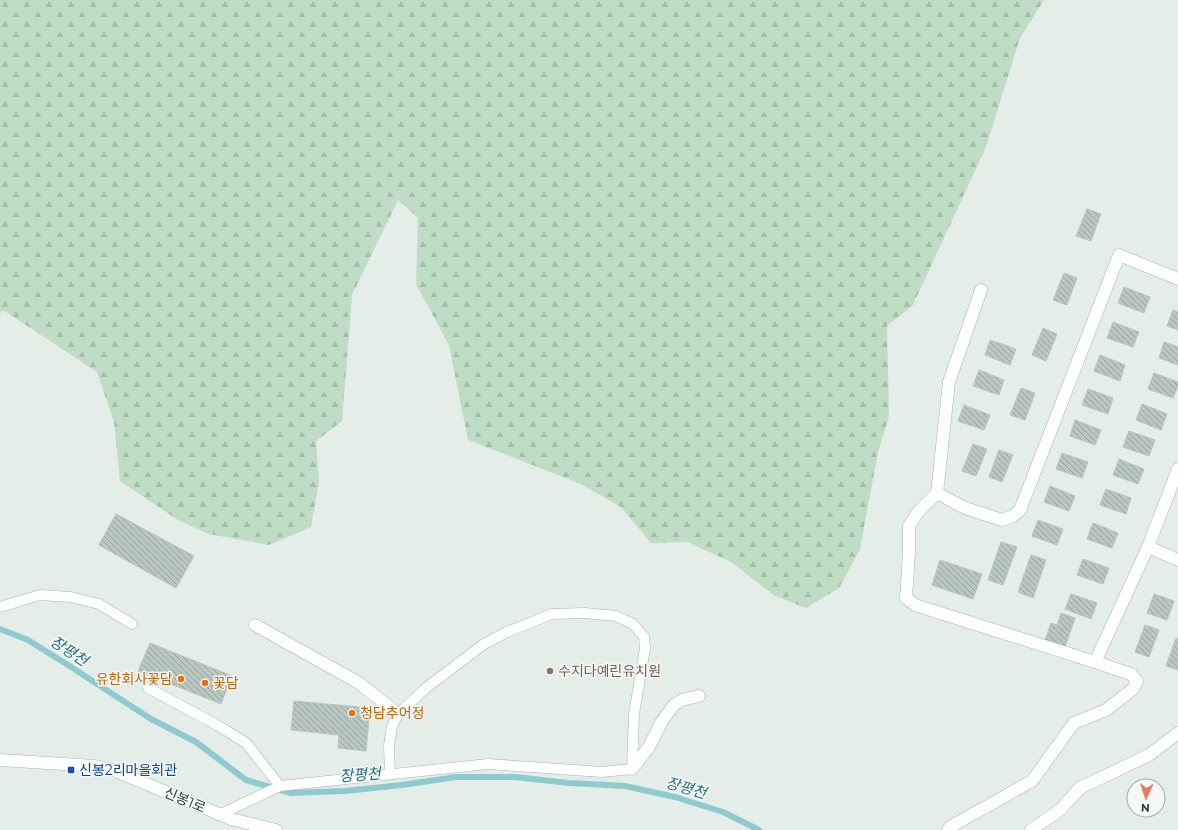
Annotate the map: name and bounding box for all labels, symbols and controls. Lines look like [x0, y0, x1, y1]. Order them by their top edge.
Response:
water label: 장평천 [47, 631, 94, 671]
place label: 수지다예린유치원 [558, 662, 661, 680]
marker: 수지다예린유치원 [545, 666, 555, 676]
place label: 유한회사꽃담 [96, 670, 173, 688]
marker: 유한회사꽃담 [176, 674, 186, 684]
place label: 꽃담 [213, 674, 239, 692]
marker: 꽃담 [200, 678, 210, 688]
place label: 청담추어정 [360, 704, 424, 722]
marker: 청담추어정 [347, 708, 357, 718]
place label: 신봉2리마을회관 [79, 761, 177, 779]
water label: 장평천 [339, 763, 383, 785]
marker: 신봉2리마을회관 [66, 765, 76, 775]
water label: 장평천 [664, 773, 711, 803]
north arrow [1126, 778, 1166, 818]
street label: 신봉1로 [161, 783, 209, 817]
text: N [1141, 801, 1150, 815]

